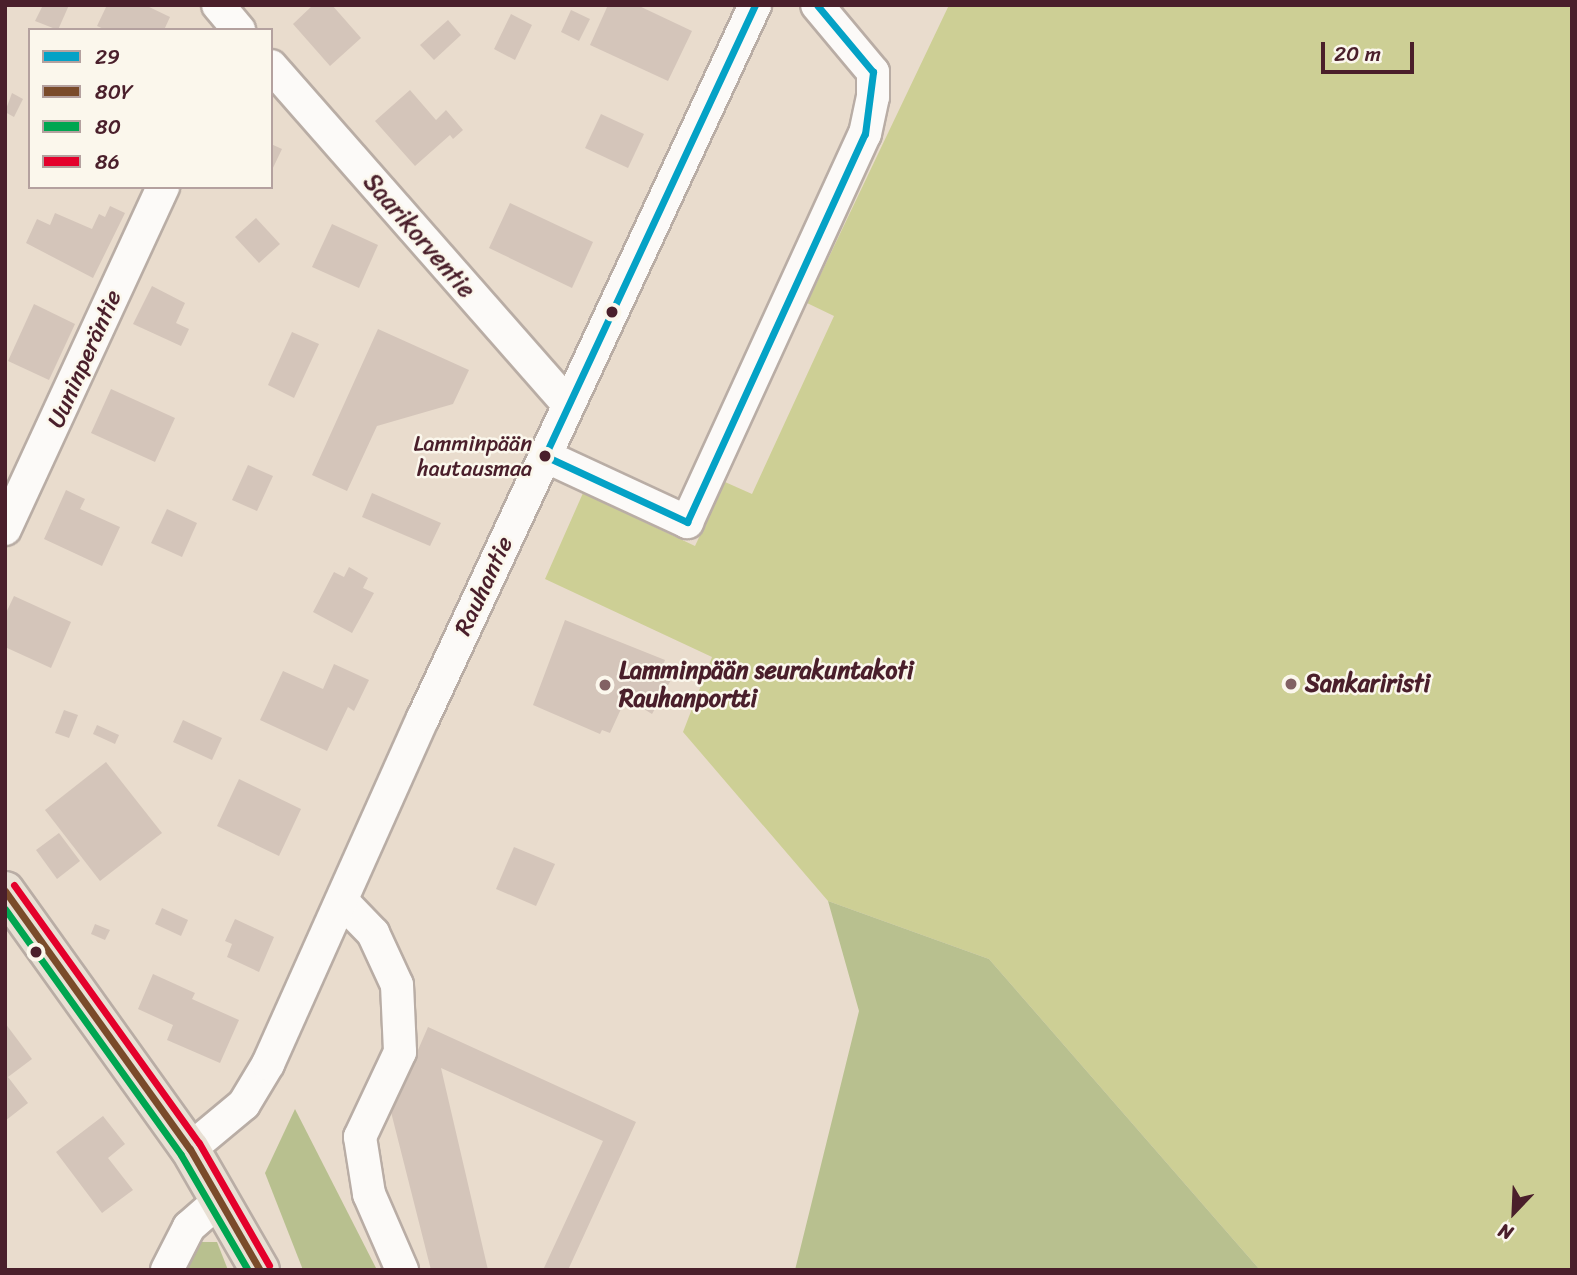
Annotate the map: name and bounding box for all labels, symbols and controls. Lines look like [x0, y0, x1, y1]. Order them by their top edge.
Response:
legend [28, 28, 273, 189]
scale bar [1325, 28, 1418, 72]
text: 20 m [1334, 35, 1381, 73]
text: 29 [95, 38, 120, 76]
text: 80Y [95, 73, 133, 111]
text: 80 [95, 108, 121, 146]
text: 86 [95, 143, 120, 181]
street label: Saarikorventie [357, 168, 481, 304]
street label: Uuninperäntie [42, 286, 128, 432]
unlabelled marker [605, 305, 619, 319]
place label: Lamminpään hautausmaa [413, 430, 532, 481]
marker: Lamminpään hautausmaa [538, 449, 552, 463]
street label: Rauhantie [449, 532, 519, 640]
place label: Lamminpään seurakuntakoti Rauhanportti [619, 657, 916, 713]
place label: Sankariristi [1305, 670, 1430, 698]
marker: Sankariristi [1283, 676, 1299, 692]
marker: Lamminpään seurakuntakoti Rauhanportti [597, 677, 613, 693]
unlabelled marker [29, 945, 43, 959]
north arrow [1479, 1177, 1549, 1247]
text: N [1493, 1214, 1518, 1250]

